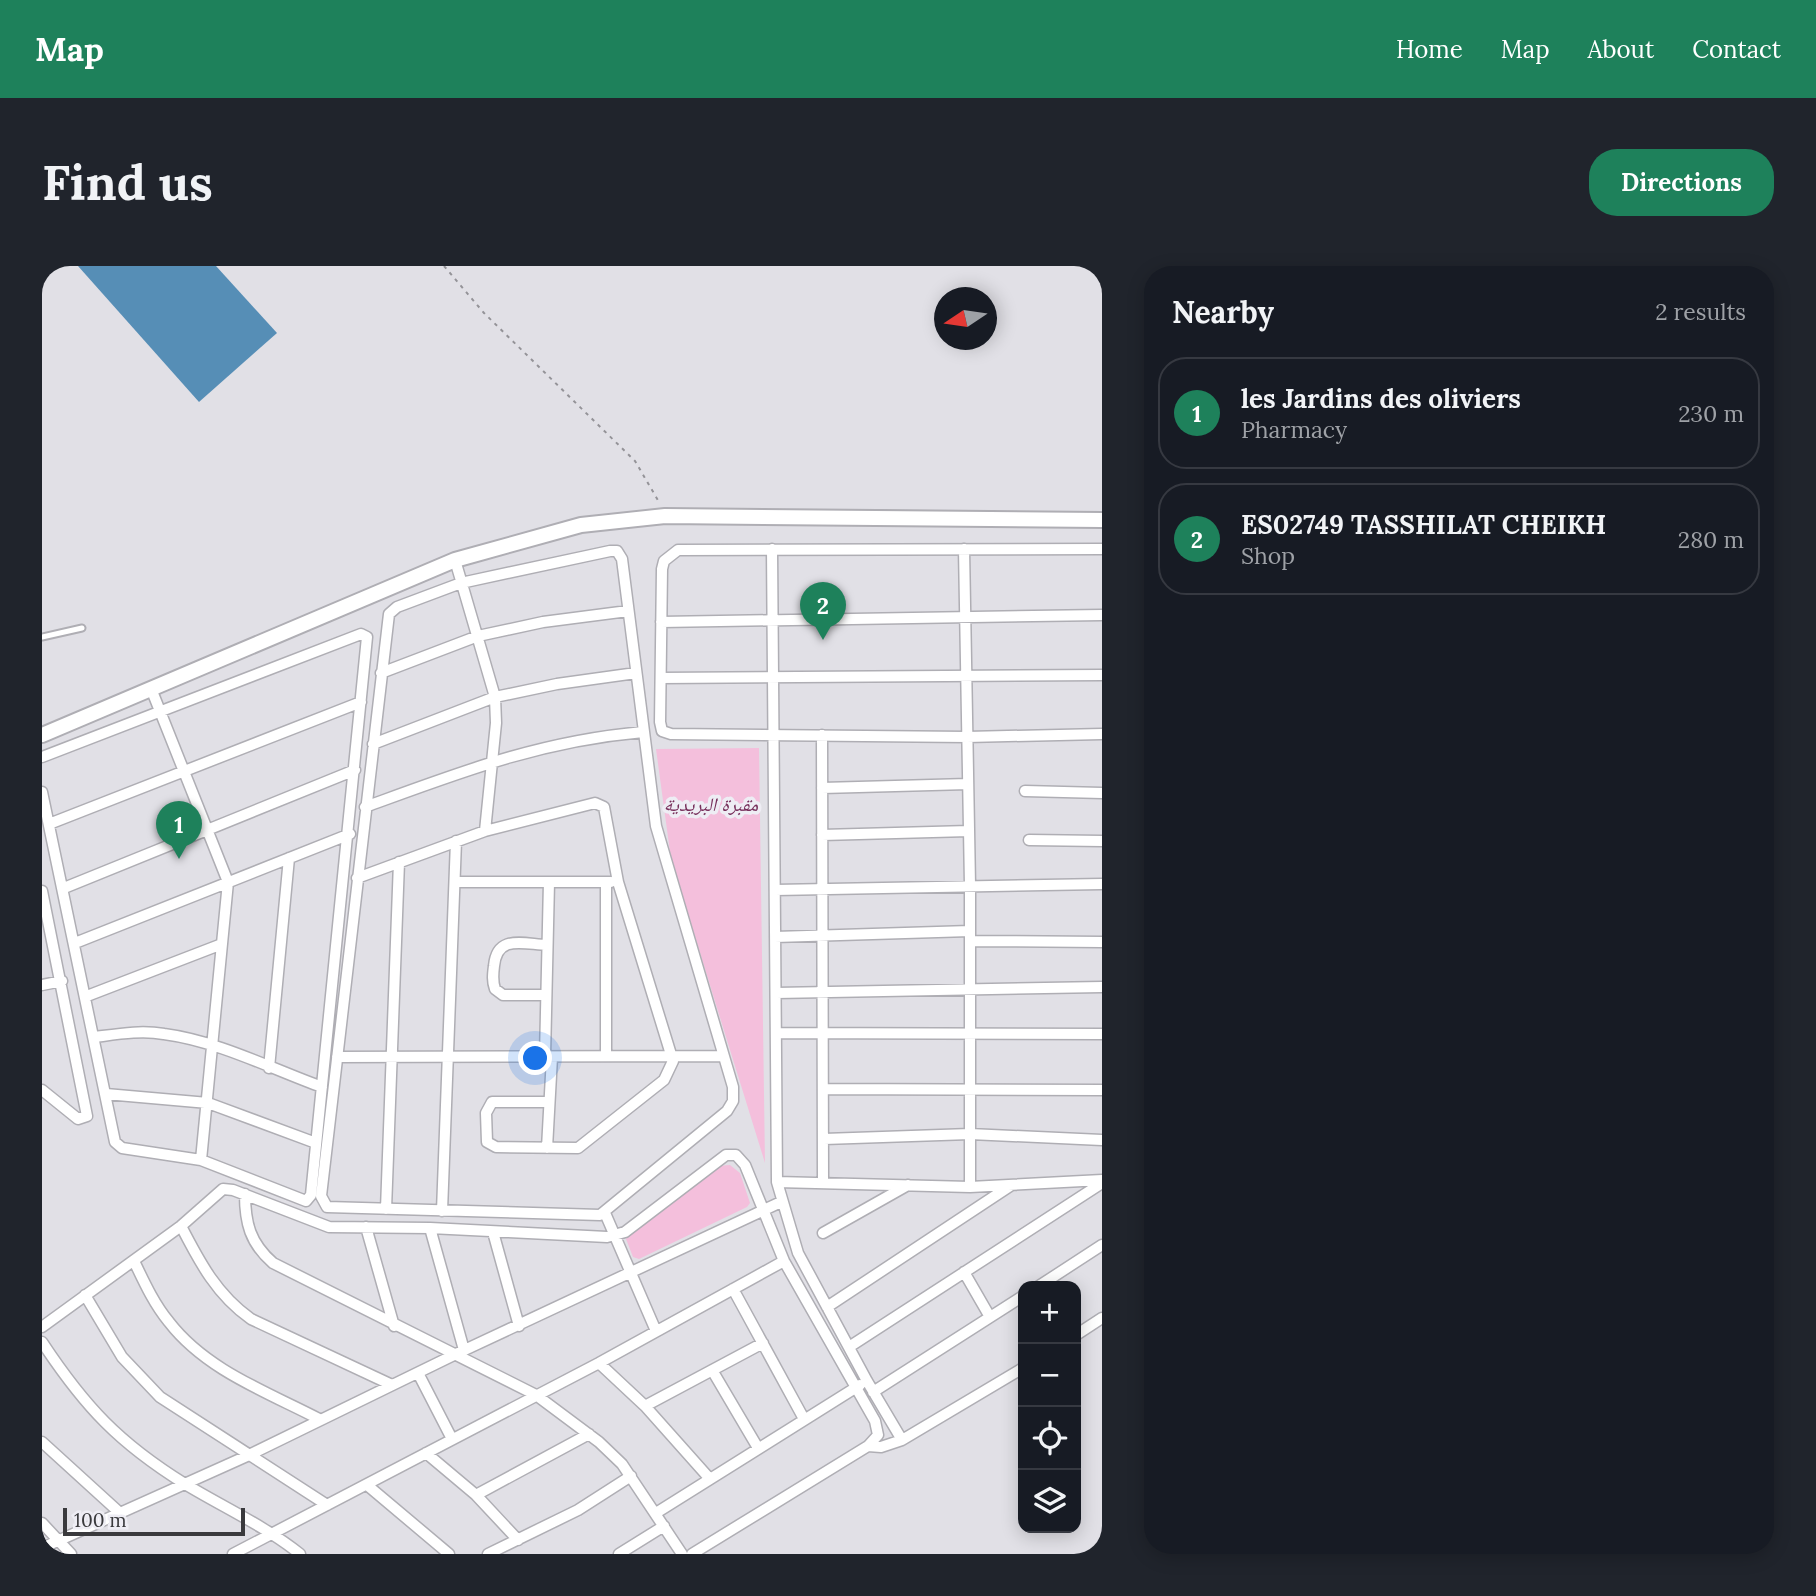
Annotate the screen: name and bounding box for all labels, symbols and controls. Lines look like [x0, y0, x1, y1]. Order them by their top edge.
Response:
text: Map [35, 28, 104, 70]
text: Home [1396, 34, 1463, 65]
text: Map [1501, 34, 1550, 65]
text: About [1588, 34, 1654, 65]
text: Contact [1692, 34, 1781, 65]
button: Directions [1589, 149, 1774, 216]
text: Find us [42, 151, 213, 213]
north arrow [934, 287, 997, 350]
text: Nearby [1172, 293, 1274, 331]
text: 2 results [1655, 297, 1746, 326]
text: les Jardins des oliviers [1241, 382, 1521, 415]
text: 1 [1192, 399, 1202, 428]
text: 230 m [1678, 399, 1744, 428]
text: Pharmacy [1241, 415, 1347, 444]
text: ES02749 TASSHILAT CHEIKH [1241, 508, 1606, 541]
text: 2 [1191, 525, 1203, 554]
text: 280 m [1678, 525, 1744, 554]
text: Shop [1241, 541, 1295, 570]
pin: 2 [800, 582, 846, 640]
park label: مقبرة البريدية [664, 792, 759, 816]
pin: 1 [156, 801, 202, 859]
your location [518, 1041, 552, 1075]
map controls [1018, 1281, 1081, 1533]
button: + [1018, 1281, 1081, 1344]
button: − [1018, 1344, 1081, 1407]
button: locate [1018, 1407, 1081, 1470]
button: layers [1018, 1470, 1081, 1533]
scale bar [63, 1505, 245, 1537]
text: 100 m [74, 1508, 127, 1532]

